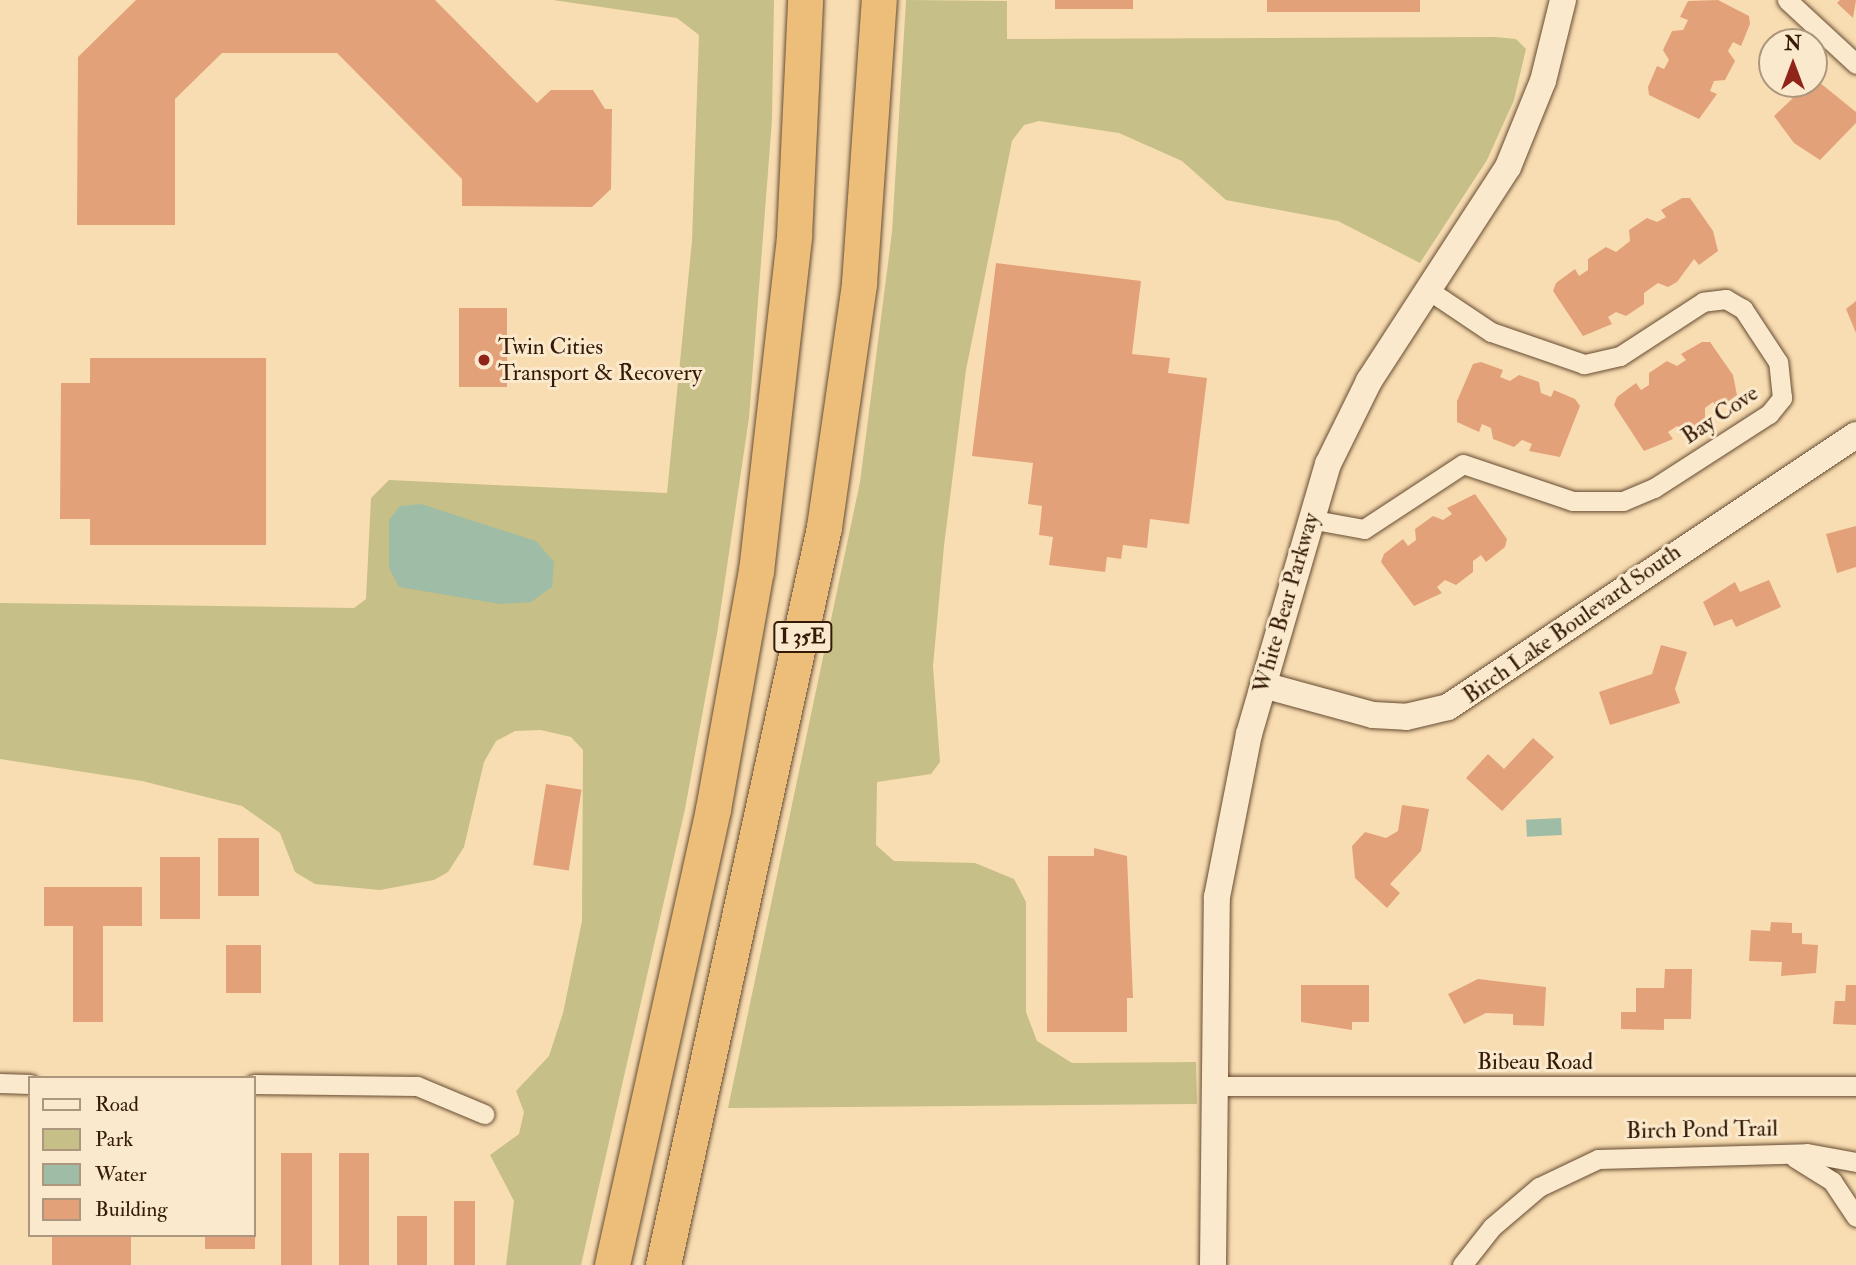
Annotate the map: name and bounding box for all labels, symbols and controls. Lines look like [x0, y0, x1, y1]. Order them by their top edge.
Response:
north arrow [1758, 28, 1828, 98]
text: N [1784, 32, 1802, 56]
place label: Twin Cities Transport & Recovery [498, 333, 702, 387]
marker: Twin Cities Transport & Recovery [476, 352, 492, 368]
street label: Bay Cove [1677, 379, 1763, 451]
street label: White Bear Parkway [1247, 510, 1325, 696]
street label: Birch Lake Boulevard South [1458, 538, 1686, 710]
road number: I 35E [773, 620, 833, 654]
street label: Bibeau Road [1477, 1048, 1593, 1076]
legend [28, 1076, 256, 1237]
text: Road [95, 1091, 139, 1118]
street label: Birch Pond Trail [1626, 1115, 1778, 1145]
text: Park [95, 1126, 133, 1153]
text: Water [95, 1161, 147, 1188]
text: Building [95, 1196, 168, 1223]

